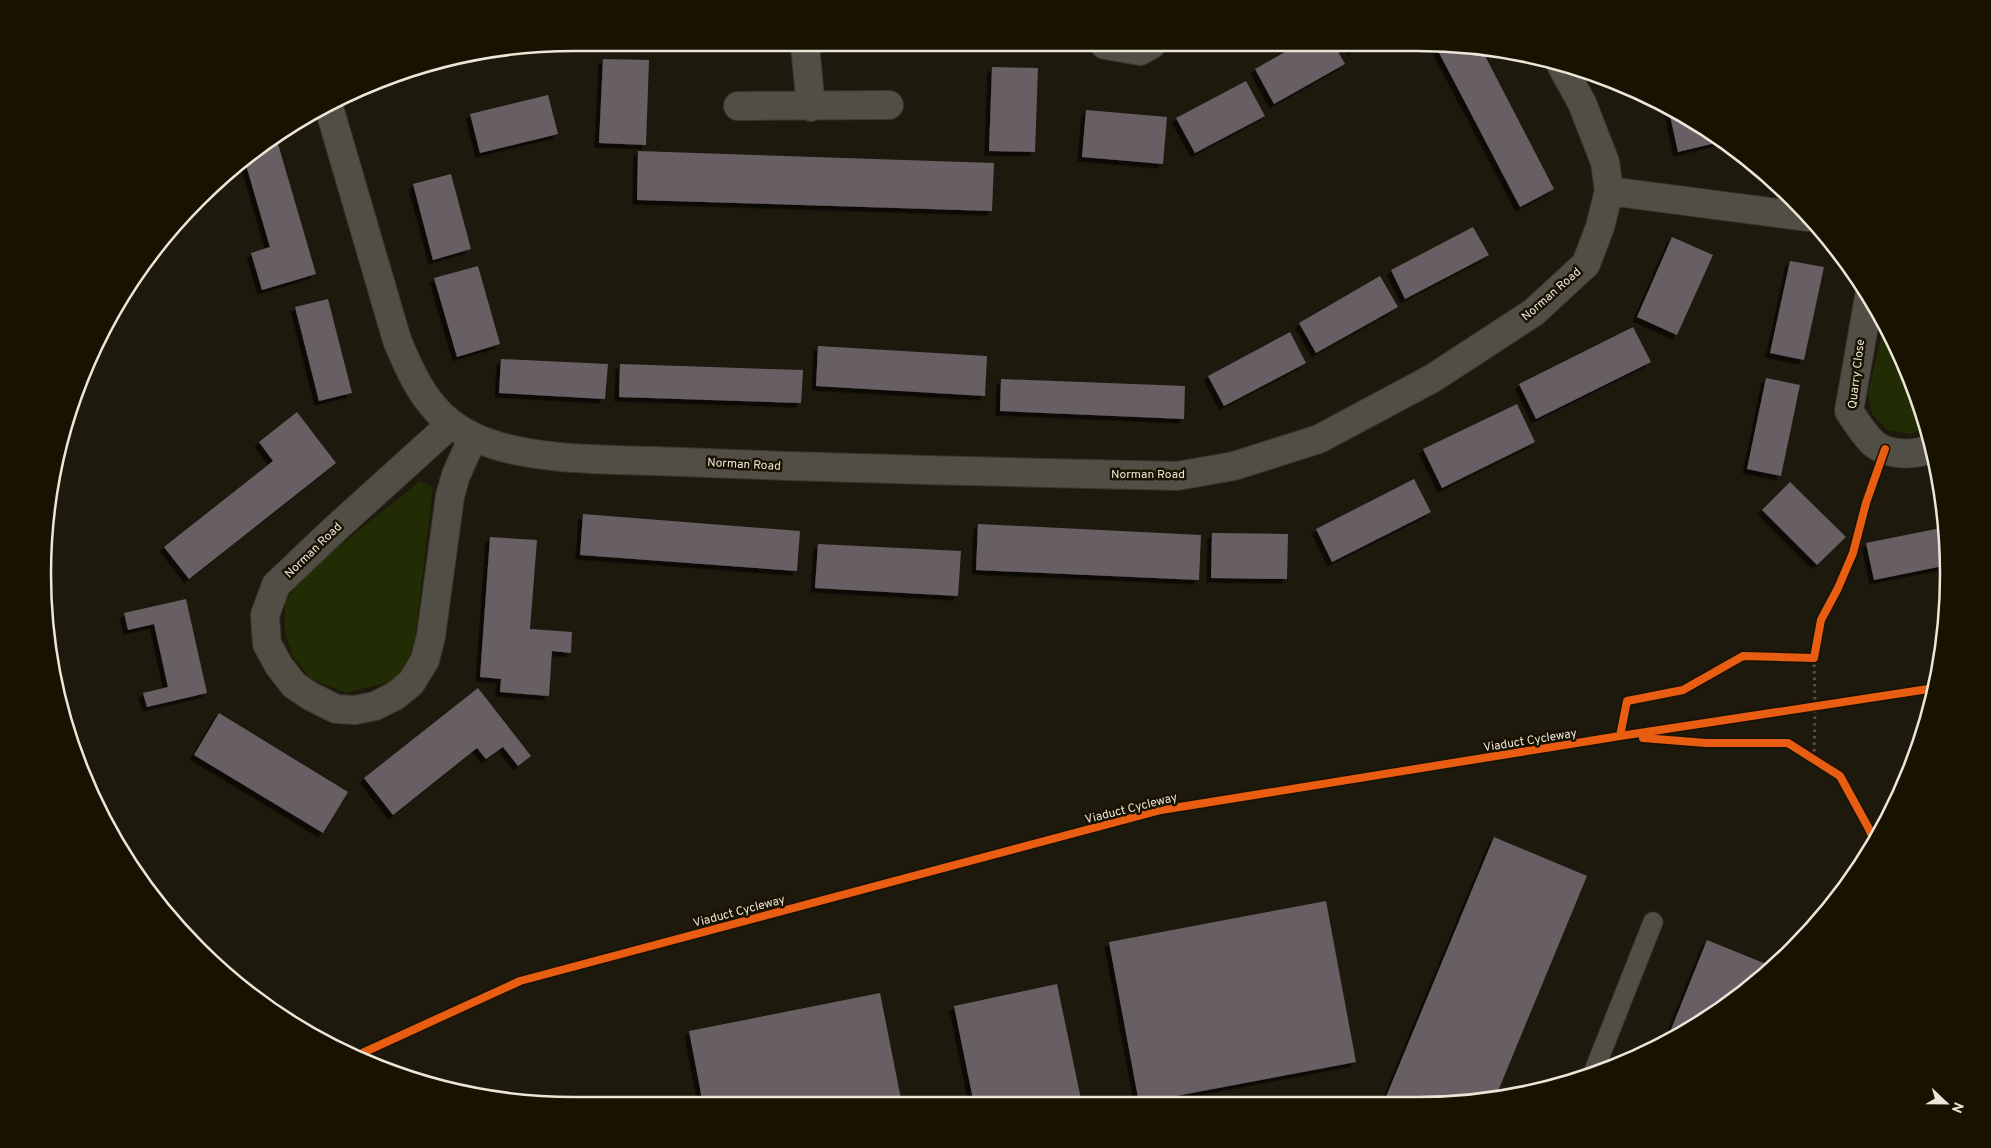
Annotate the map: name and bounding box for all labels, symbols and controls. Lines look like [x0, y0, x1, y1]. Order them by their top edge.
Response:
street label: Norman Road [1519, 264, 1585, 325]
street label: Quarry Close [1845, 338, 1869, 410]
street label: Norman Road [707, 455, 781, 475]
street label: Norman Road [1111, 467, 1185, 483]
street label: Norman Road [282, 519, 346, 582]
street label: Viaduct Cycleway [1482, 726, 1578, 756]
street label: Viaduct Cycleway [1083, 790, 1179, 828]
street label: Viaduct Cycleway [692, 892, 787, 932]
north arrow [1921, 1078, 1971, 1128]
text: N [1947, 1099, 1966, 1115]

